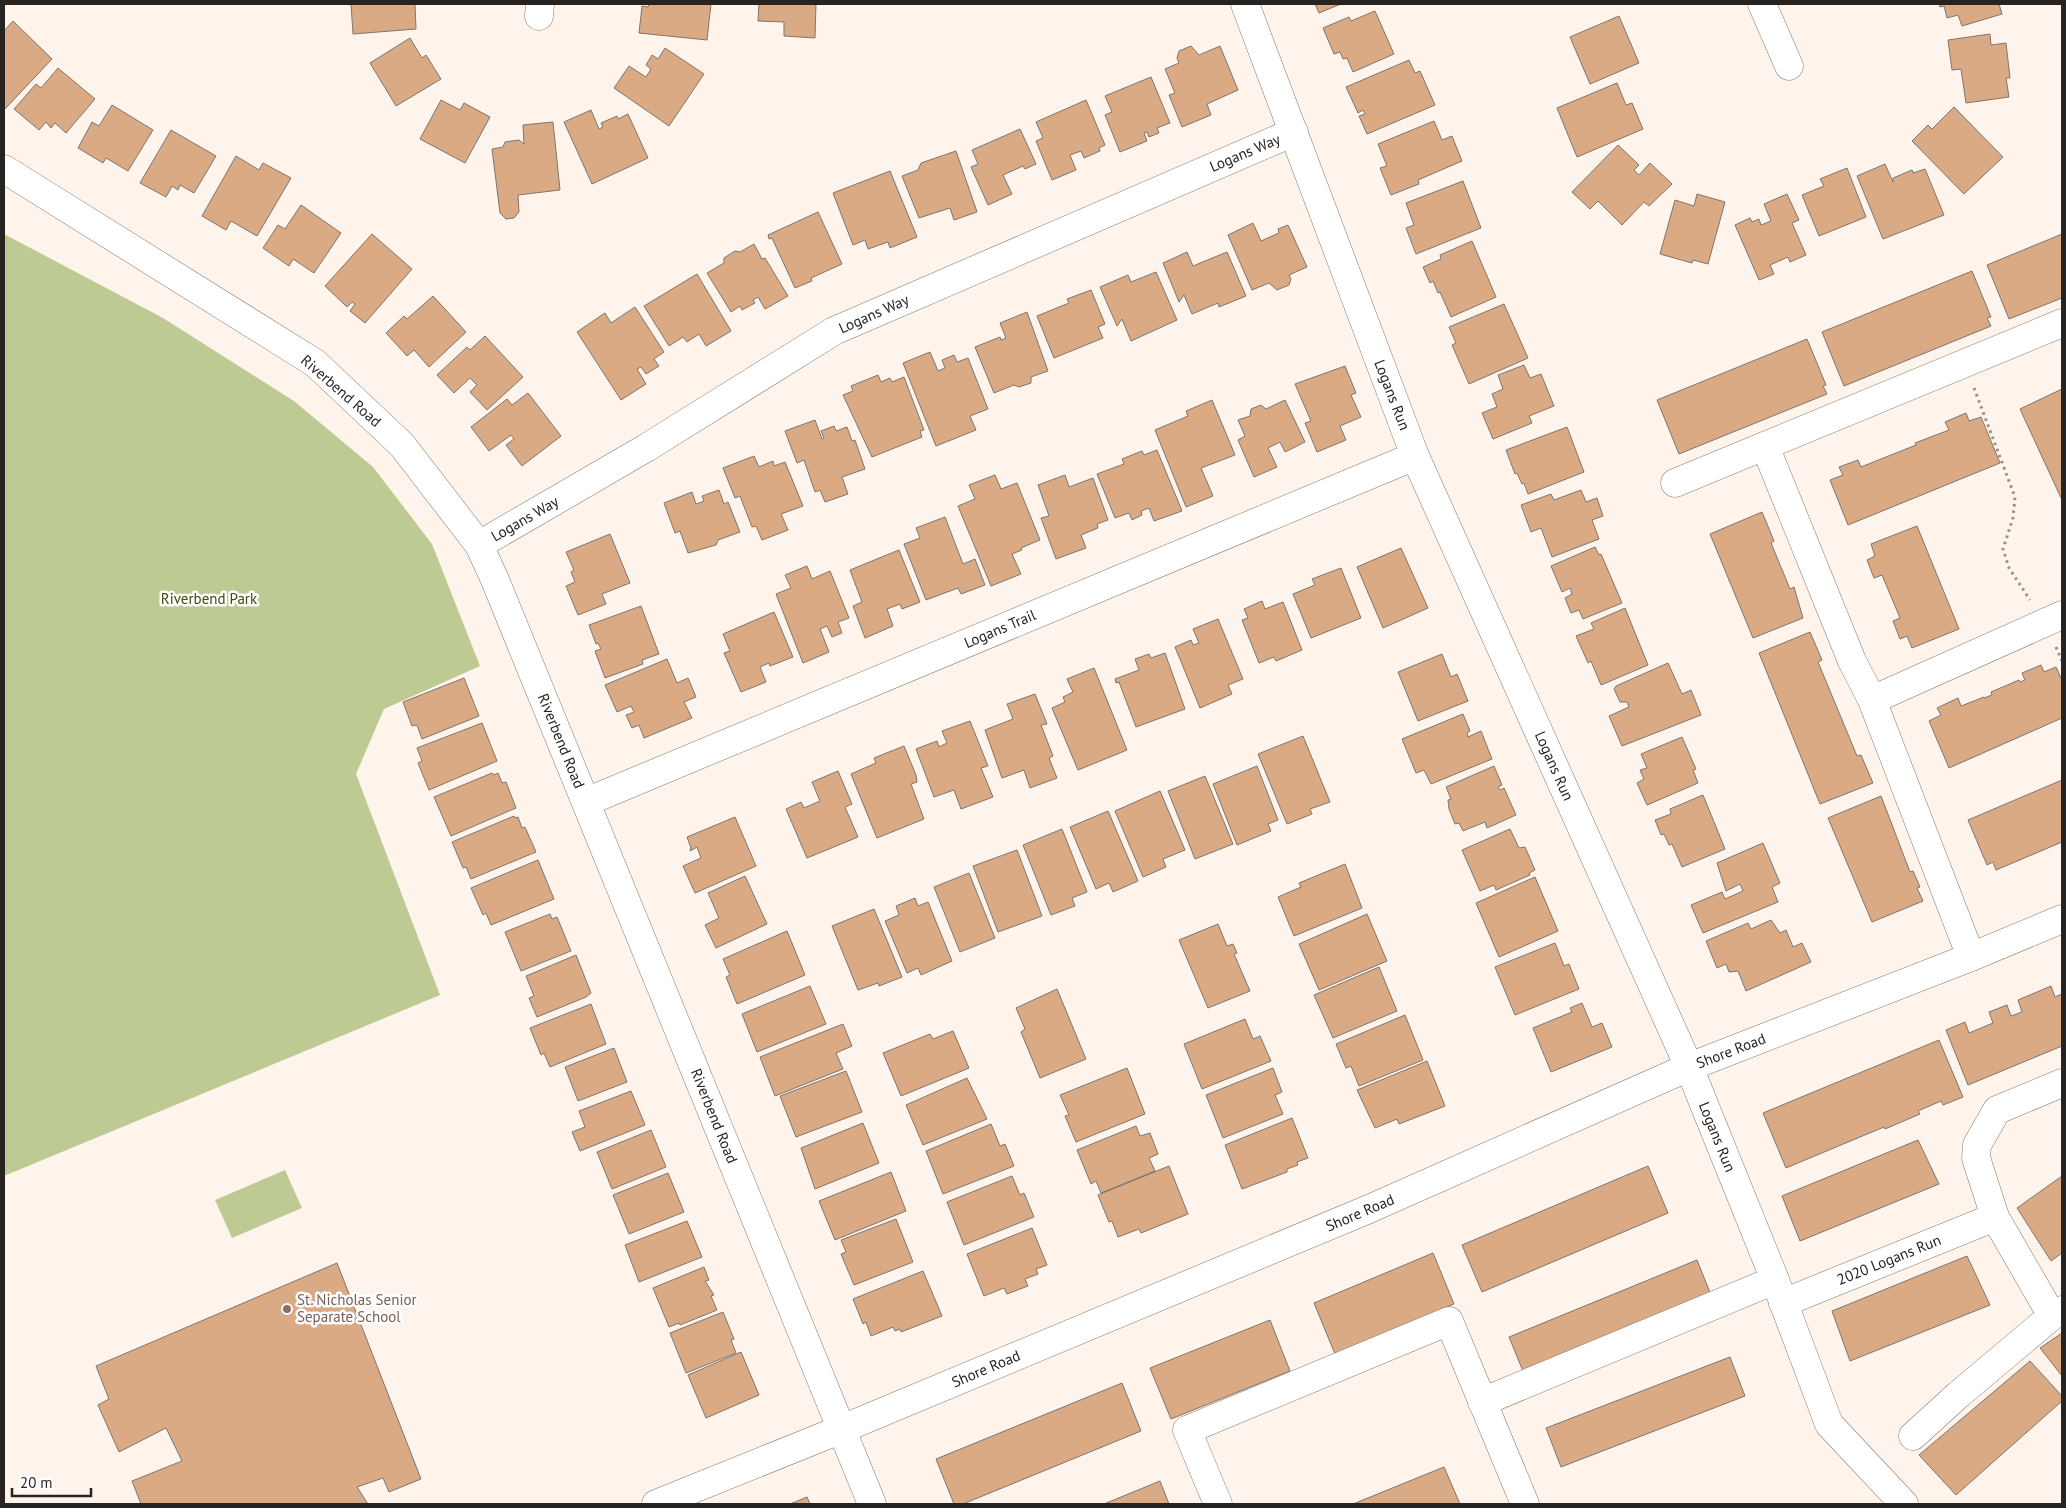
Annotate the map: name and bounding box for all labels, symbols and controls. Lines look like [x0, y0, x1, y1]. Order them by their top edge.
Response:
street label: Logans Way [1207, 129, 1283, 176]
street label: Logans Way [836, 290, 912, 337]
street label: Riverbend Road [297, 350, 385, 431]
street label: Logans Run [1370, 357, 1415, 433]
street label: Logans Way [488, 492, 562, 546]
park label: Riverbend Park [161, 589, 258, 608]
street label: Logans Trail [961, 605, 1039, 652]
street label: Riverbend Road [534, 691, 589, 791]
street label: Logans Run [1531, 728, 1578, 803]
street label: Shore Road [1693, 1029, 1768, 1072]
street label: Riverbend Road [687, 1066, 742, 1166]
street label: Logans Run [1695, 1099, 1740, 1175]
street label: Shore Road [1323, 1190, 1397, 1235]
street label: 2020 Logans Run [1834, 1230, 1944, 1289]
place label: St. Nicholas Senior Separate School [297, 1290, 417, 1326]
marker: St. Nicholas Senior Separate School [281, 1303, 293, 1315]
street label: Shore Road [949, 1346, 1023, 1391]
scale bar [12, 1466, 91, 1498]
text: 20 m [20, 1473, 53, 1492]

